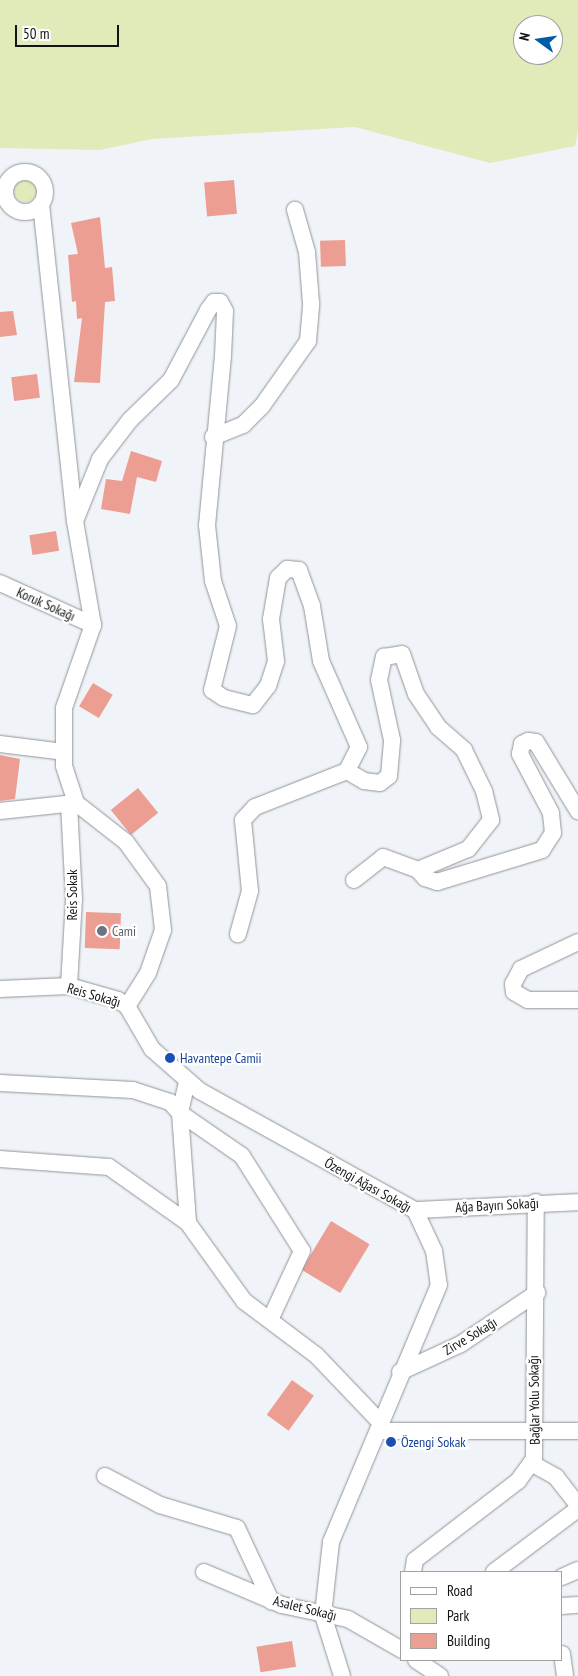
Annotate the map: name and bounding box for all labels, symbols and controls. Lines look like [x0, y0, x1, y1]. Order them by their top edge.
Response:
scale bar [18, 15, 121, 47]
north arrow [513, 15, 563, 65]
text: 50 m [23, 24, 49, 43]
text: N [515, 31, 534, 42]
street label: Koruk Sokağı [14, 584, 78, 624]
street label: Reis Sokak [64, 869, 80, 921]
place label: Cami [112, 923, 136, 939]
marker: Cami [96, 925, 108, 937]
street label: Reis Sokağı [65, 979, 123, 1011]
place label: Havantepe Camii [180, 1050, 262, 1066]
marker: Havantepe Camii [164, 1052, 176, 1064]
street label: Özengi Ağası Sokağı [321, 1154, 415, 1216]
street label: Ağa Bayırı Sokağı [455, 1194, 539, 1216]
street label: Zirve Sokağı [440, 1314, 500, 1358]
street label: Bağlar Yolu Sokağı [525, 1355, 543, 1445]
place label: Özengi Sokak [401, 1434, 466, 1450]
marker: Özengi Sokak [385, 1436, 397, 1448]
legend [400, 1571, 563, 1661]
text: Road [447, 1581, 473, 1600]
street label: Asalet Sokağı [271, 1592, 339, 1624]
text: Park [447, 1606, 469, 1625]
text: Building [447, 1631, 490, 1650]

